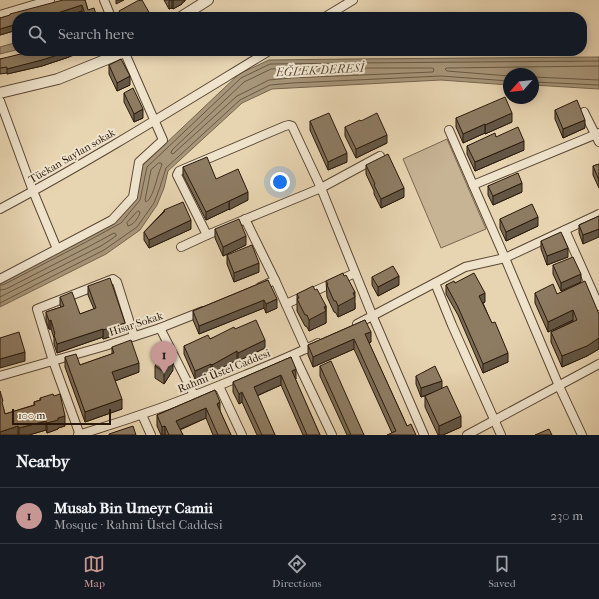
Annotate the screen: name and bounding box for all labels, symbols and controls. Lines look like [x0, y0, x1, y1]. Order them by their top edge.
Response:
search box [12, 12, 587, 56]
icon: search [26, 23, 48, 45]
text: Search here [58, 25, 134, 43]
water label: EĞLEK DERESİ [274, 59, 366, 79]
north arrow [503, 68, 539, 104]
street label: Tüekan Saylan sokak [27, 126, 118, 186]
your location [270, 172, 290, 192]
street label: Hisar Sokak [107, 309, 165, 339]
pin: 1 [151, 341, 177, 374]
street label: Rahmi Üstel Caddesi [176, 346, 273, 396]
scale bar [12, 407, 111, 426]
text: 100 m [18, 409, 46, 422]
text: Nearby [16, 451, 70, 471]
text: Musab Bin Umeyr Camii [54, 499, 213, 517]
text: 1 [27, 508, 31, 523]
text: 230 m [550, 508, 583, 523]
text: Mosque · Rahmi Üstel Caddesi [54, 517, 222, 532]
tab: Map [83, 553, 105, 590]
tab: Directions [272, 553, 322, 590]
tab: Saved [488, 553, 516, 590]

